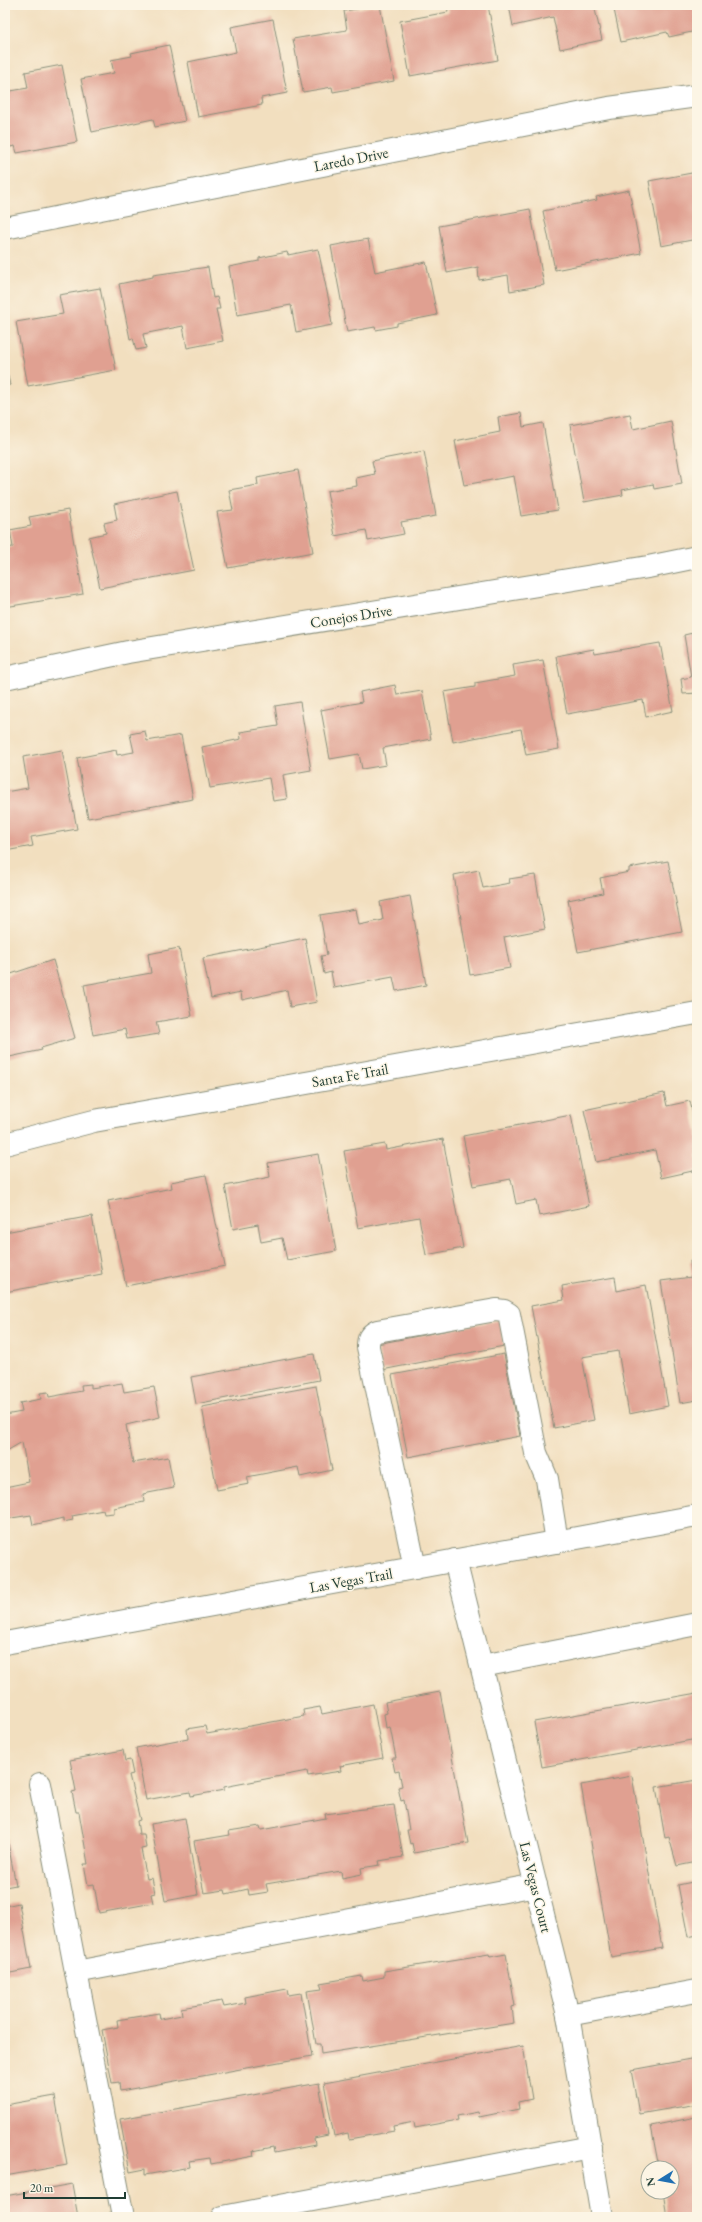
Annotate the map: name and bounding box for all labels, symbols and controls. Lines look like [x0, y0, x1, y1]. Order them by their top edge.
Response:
street label: Laredo Drive [312, 142, 390, 176]
street label: Conejos Drive [309, 600, 393, 632]
street label: Santa Fe Trail [310, 1059, 390, 1091]
street label: Las Vegas Trail [308, 1563, 394, 1597]
street label: Las Vegas Court [516, 1840, 557, 1935]
north arrow [640, 2160, 680, 2200]
scale bar [24, 2174, 125, 2200]
text: N [642, 2176, 658, 2188]
text: 20 m [30, 2180, 54, 2196]

